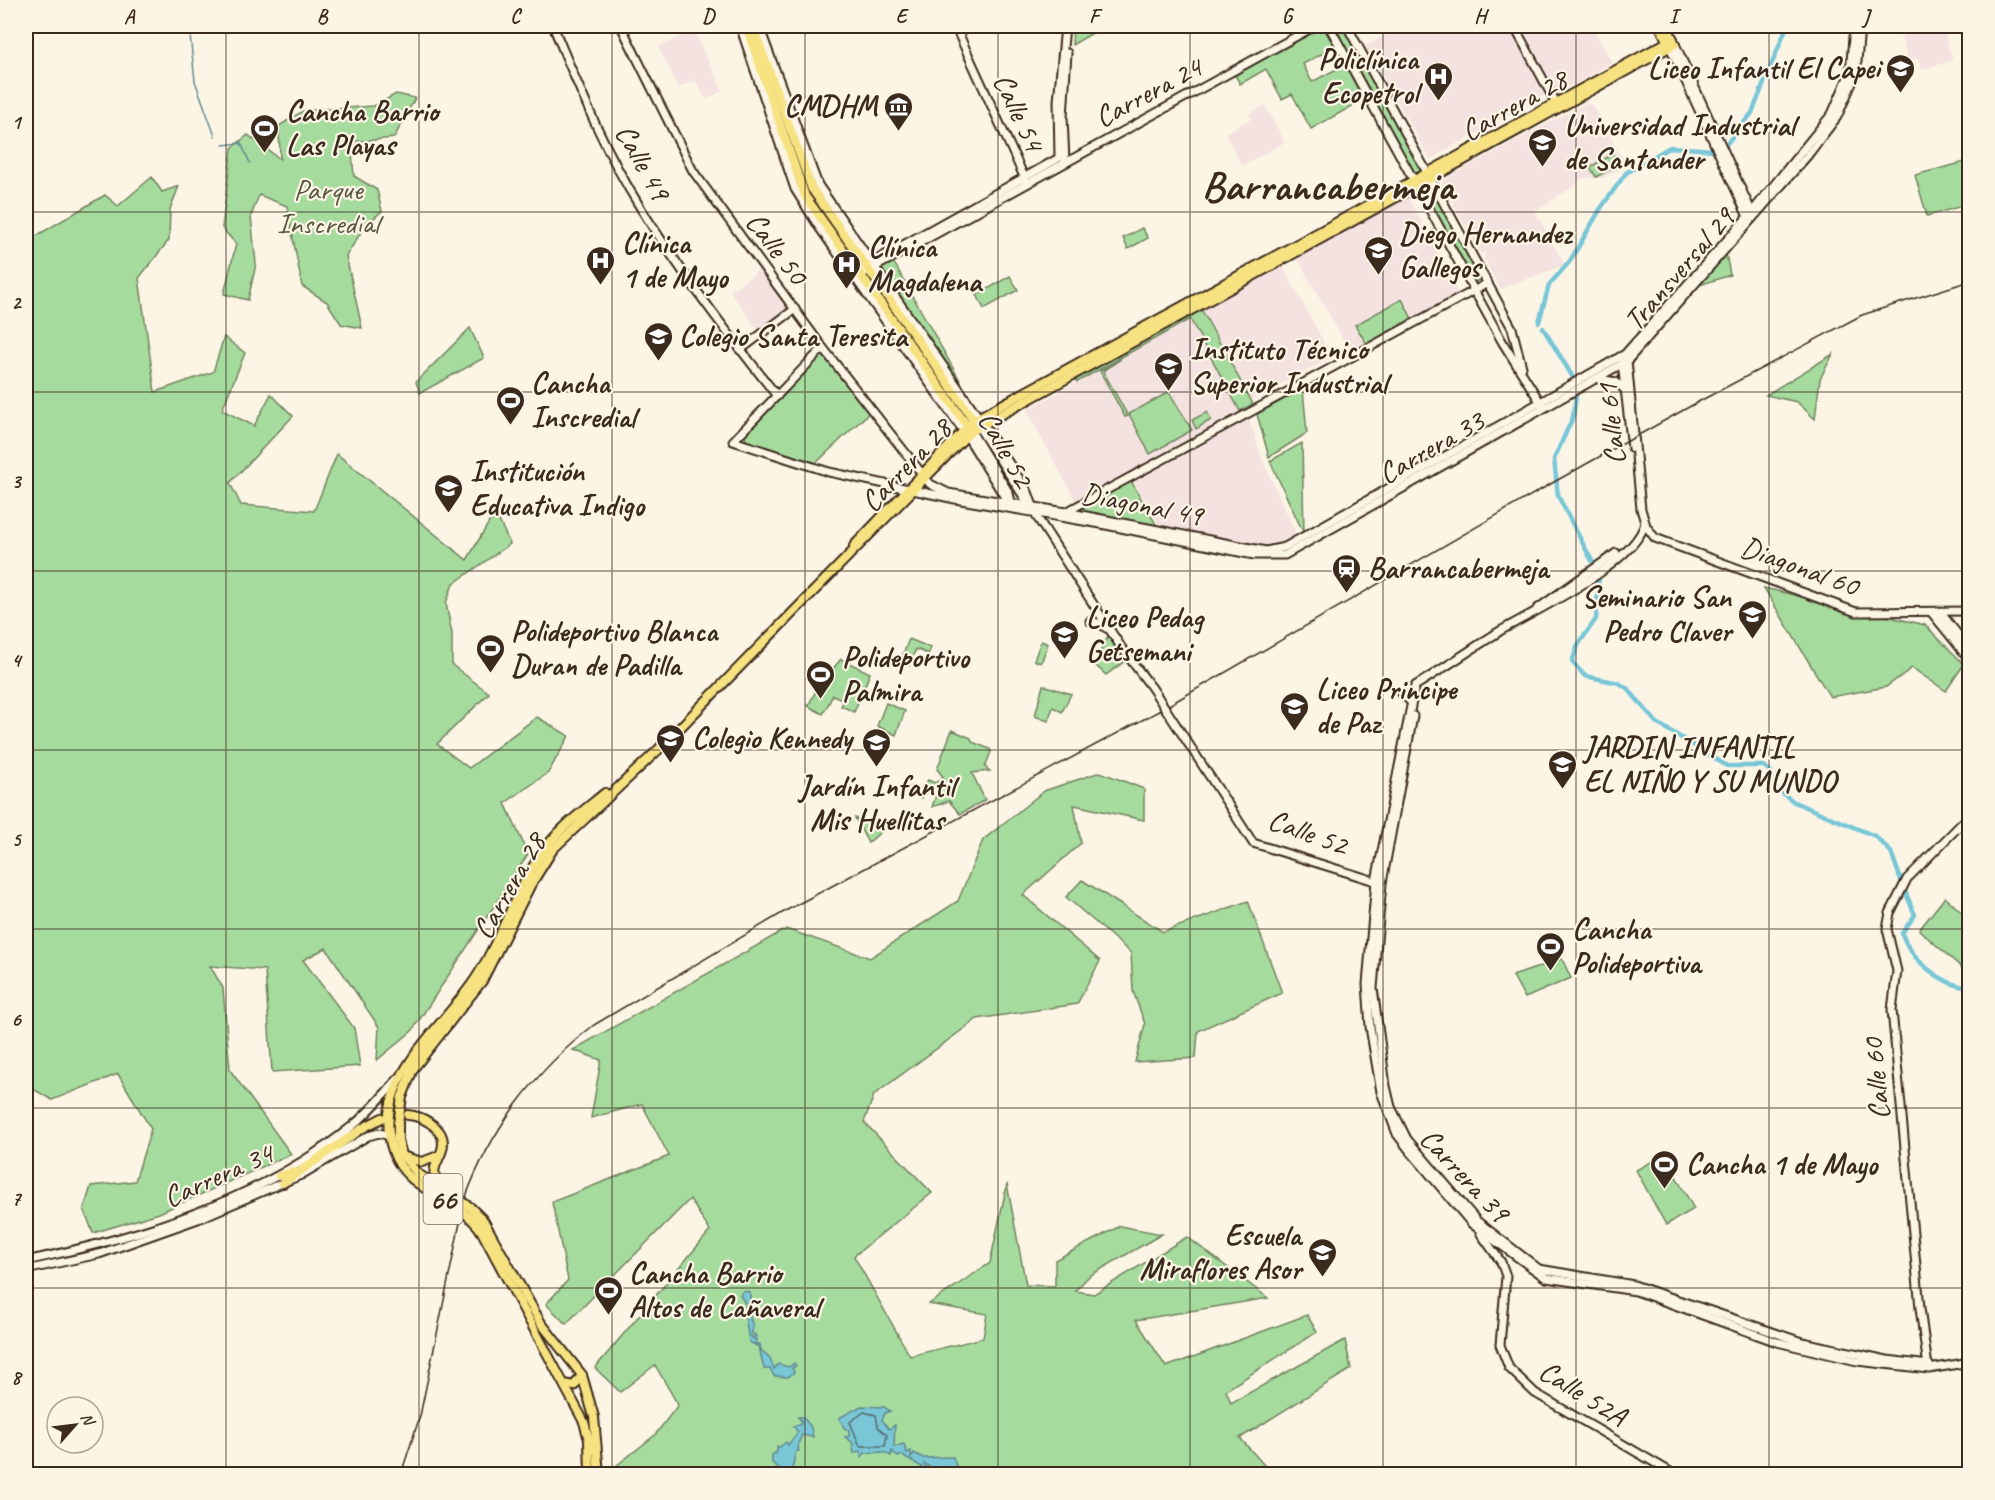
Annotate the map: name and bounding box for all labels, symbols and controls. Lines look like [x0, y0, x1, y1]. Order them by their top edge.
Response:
text: A [124, 4, 136, 29]
text: B [317, 4, 329, 29]
text: C [510, 4, 522, 29]
text: D [702, 4, 716, 29]
text: E [896, 4, 910, 29]
text: F [1089, 4, 1103, 29]
text: G [1282, 4, 1295, 29]
text: H [1474, 4, 1489, 29]
text: I [1669, 4, 1682, 29]
text: J [1861, 4, 1873, 29]
place label: Policlínica Ecopetrol [1318, 40, 1424, 112]
street label: Carrera 24 [1088, 47, 1210, 136]
place label: Liceo Infantil El Capei [1648, 49, 1884, 87]
school or university icon: Liceo Infantil El Capei [1885, 52, 1917, 94]
street label: Carrera 28 [1454, 59, 1576, 150]
hospital icon: Policlínica Ecopetrol [1423, 60, 1455, 102]
street label: Calle 54 [985, 67, 1054, 159]
place label: CMDHM [784, 87, 879, 125]
museum icon: CMDHM [882, 90, 914, 132]
place label: Cancha Barrio Las Playas [286, 92, 441, 164]
place label: Universidad Industrial de Santander [1564, 106, 1800, 178]
text: 1 [12, 110, 23, 135]
sports icon: Cancha Barrio Las Playas [249, 112, 281, 154]
street label: Calle 49 [607, 117, 681, 209]
school or university icon: Universidad Industrial de Santander [1527, 126, 1559, 168]
district label: Barrancabermeja [1202, 160, 1458, 213]
park label: Parque Inscredial [277, 170, 384, 242]
street label: Transversal 29 [1615, 198, 1745, 339]
street label: Calle 50 [737, 204, 818, 294]
place label: Diego Hernandez Gallegos [1399, 214, 1574, 286]
place label: Clínica 1 de Mayo [622, 224, 729, 297]
place label: Clínica Magdalena [868, 228, 984, 300]
school or university icon: Diego Hernandez Gallegos [1362, 234, 1394, 276]
hospital icon: Clínica 1 de Mayo [585, 244, 617, 286]
hospital icon: Clínica Magdalena [831, 248, 863, 290]
text: 2 [12, 290, 23, 315]
place label: Colegio Santa Teresita [679, 317, 910, 355]
school or university icon: Colegio Santa Teresita [642, 320, 674, 362]
place label: Instituto Técnico Superior Industrial [1190, 330, 1393, 402]
school or university icon: Instituto Técnico Superior Industrial [1153, 350, 1185, 392]
place label: Cancha Inscredial [531, 364, 641, 436]
street label: Calle 61 [1588, 380, 1634, 466]
sports icon: Cancha Inscredial [494, 384, 526, 426]
street label: Carrera 33 [1371, 400, 1493, 492]
street label: Calle 52 [970, 404, 1044, 496]
street label: Carrera 28 [852, 408, 962, 520]
place label: Institución Educativa Indigo [470, 452, 646, 524]
text: 3 [12, 469, 23, 494]
school or university icon: Institución Educativa Indigo [433, 472, 465, 514]
street label: Diagonal 49 [1078, 474, 1208, 535]
street label: Diagonal 60 [1736, 527, 1866, 606]
place label: Barrancabermeja [1368, 549, 1551, 587]
station icon: Barrancabermeja [1331, 552, 1363, 594]
place label: Seminario San Pedro Claver [1581, 578, 1734, 650]
place label: Liceo Pedag Getsemani [1086, 598, 1205, 670]
school or university icon: Seminario San Pedro Claver [1736, 598, 1768, 640]
place label: Polideportivo Blanca Duran de Padilla [511, 612, 720, 684]
school or university icon: Liceo Pedag Getsemani [1049, 618, 1081, 660]
sports icon: Polideportivo Blanca Duran de Padilla [474, 632, 506, 674]
place label: Polideportivo Palmira [842, 638, 971, 710]
text: 4 [12, 648, 24, 673]
sports icon: Polideportivo Palmira [805, 658, 837, 700]
place label: Liceo Principe de Paz [1316, 670, 1458, 742]
school or university icon: Liceo Principe de Paz [1279, 690, 1311, 732]
place label: Colegio Kennedy [692, 719, 854, 757]
school or university icon: Colegio Kennedy [655, 722, 687, 764]
school or university icon: Jardín Infantil Mis Huellitas [861, 726, 893, 768]
place label: JARDIN INFANTIL EL NIÑO Y SU MUNDO [1582, 728, 1839, 800]
school or university icon: JARDIN INFANTIL EL NIÑO Y SU MUNDO [1547, 748, 1579, 790]
place label: Jardín Infantil Mis Huellitas [797, 767, 960, 839]
street label: Calle 52 [1263, 800, 1355, 865]
street label: Carrera 28 [464, 824, 556, 946]
text: 5 [12, 827, 23, 852]
place label: Cancha Polideportiva [1572, 910, 1703, 982]
sports icon: Cancha Polideportiva [1535, 930, 1567, 972]
text: 6 [11, 1007, 22, 1032]
street label: Calle 60 [1853, 1034, 1898, 1121]
street label: Carrera 39 [1412, 1120, 1520, 1232]
street label: Carrera 34 [157, 1133, 281, 1216]
place label: Cancha 1 de Mayo [1686, 1145, 1879, 1184]
sports icon: Cancha 1 de Mayo [1649, 1148, 1681, 1190]
road number: 66 [424, 1174, 462, 1224]
text: 7 [12, 1186, 23, 1211]
place label: Escuela Miraflores Asor [1139, 1216, 1304, 1288]
school or university icon: Escuela Miraflores Asor [1306, 1236, 1338, 1278]
place label: Cancha Barrio Altos de Cañaveral [629, 1254, 825, 1326]
sports icon: Cancha Barrio Altos de Cañaveral [592, 1274, 624, 1316]
street label: Calle 52A [1532, 1351, 1636, 1436]
text: 8 [12, 1365, 24, 1390]
north arrow [45, 1395, 105, 1455]
text: N [76, 1409, 100, 1430]

